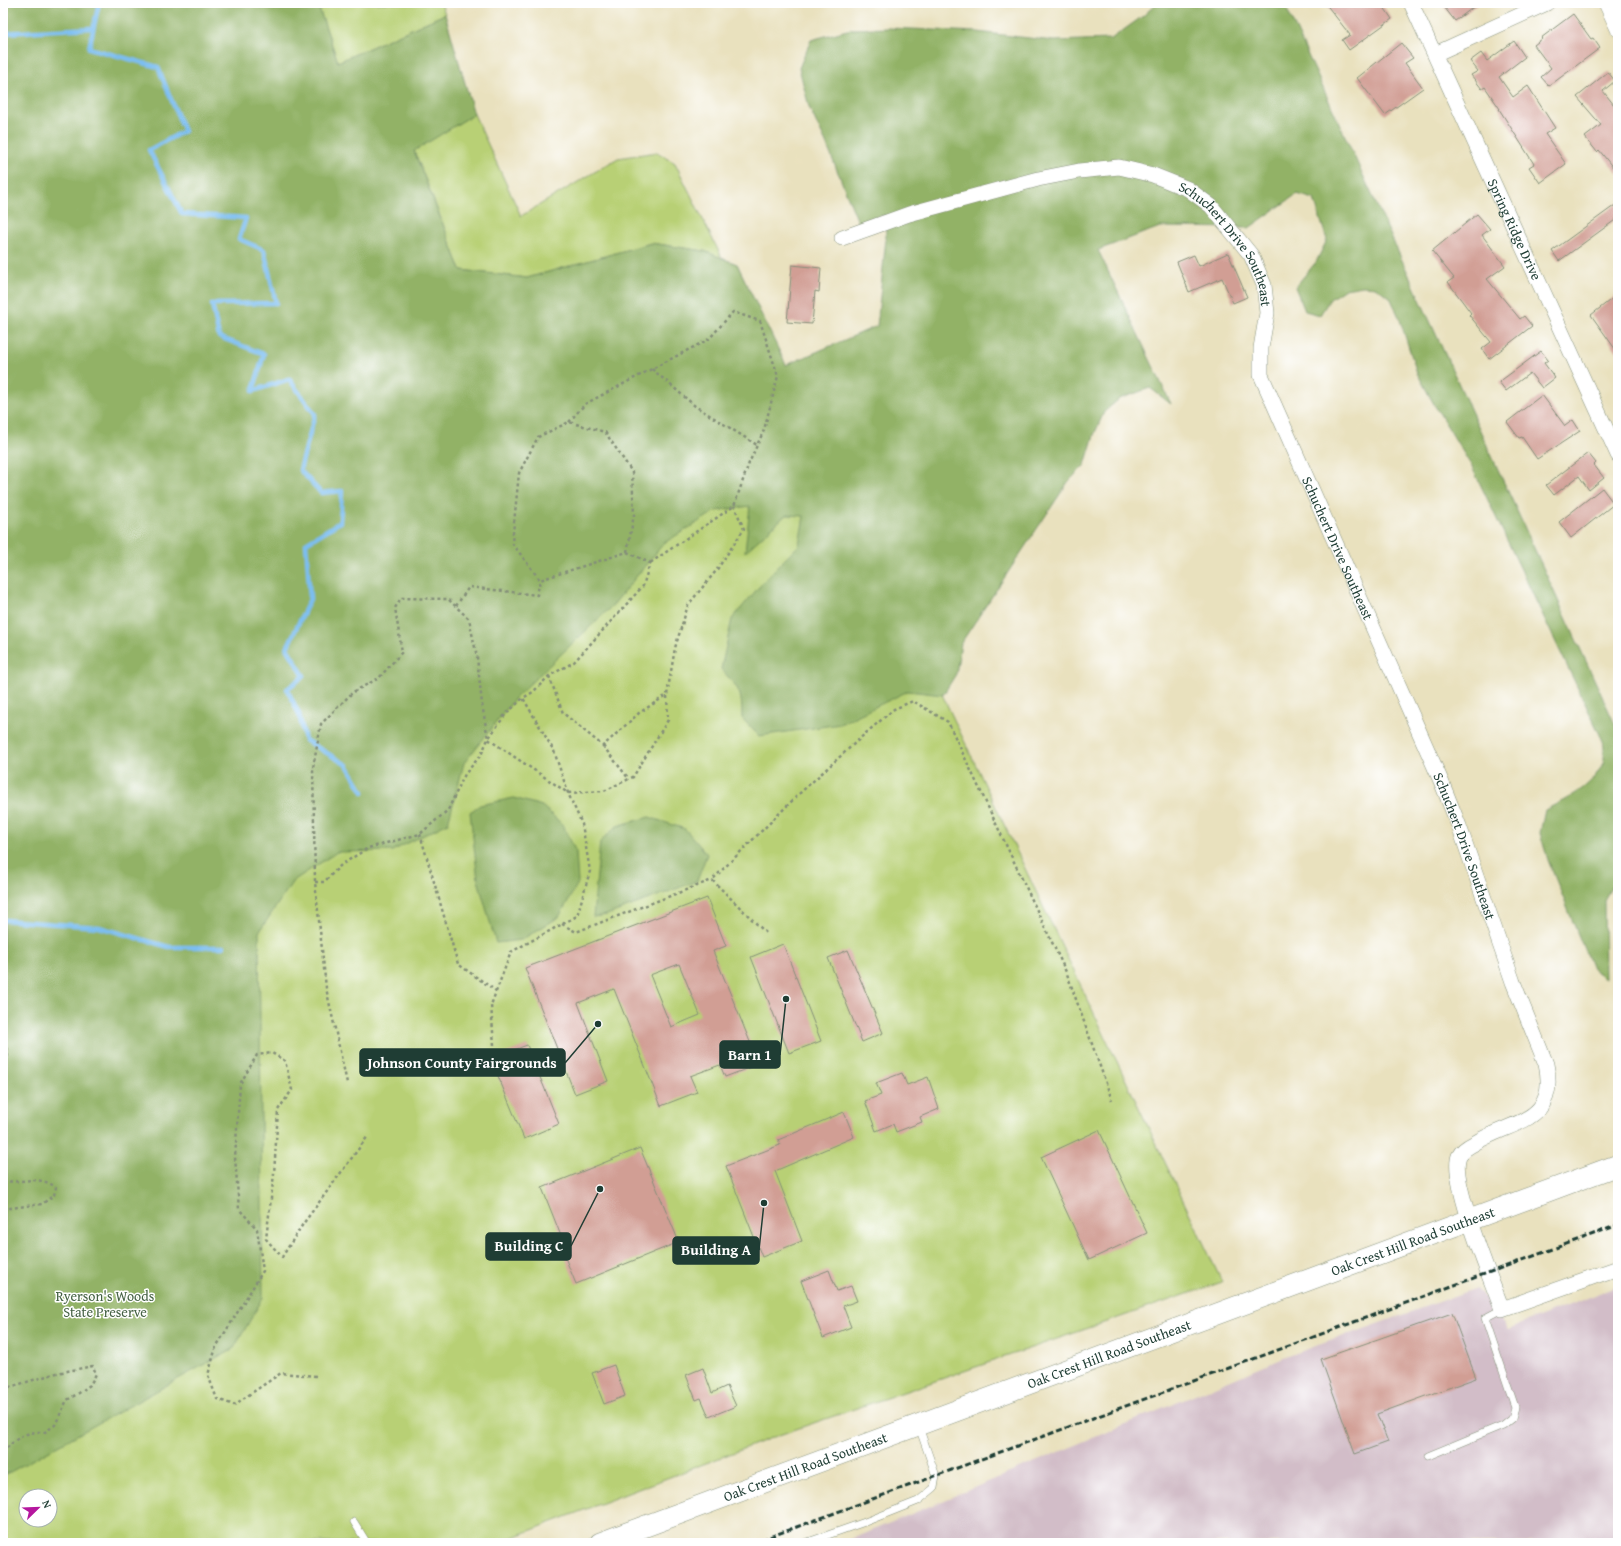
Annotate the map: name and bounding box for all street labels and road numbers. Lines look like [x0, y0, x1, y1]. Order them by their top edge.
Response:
street label: Spring Ridge Drive [1483, 175, 1547, 284]
street label: Schuchert Drive Southeast [1176, 176, 1276, 308]
street label: Schuchert Drive Southeast [1297, 473, 1378, 623]
street label: Schuchert Drive Southeast [1428, 769, 1501, 922]
street label: Oak Crest Hill Road Southeast [1328, 1202, 1498, 1281]
street label: Oak Crest Hill Road Southeast [1024, 1314, 1194, 1394]
street label: Oak Crest Hill Road Southeast [721, 1427, 890, 1506]

